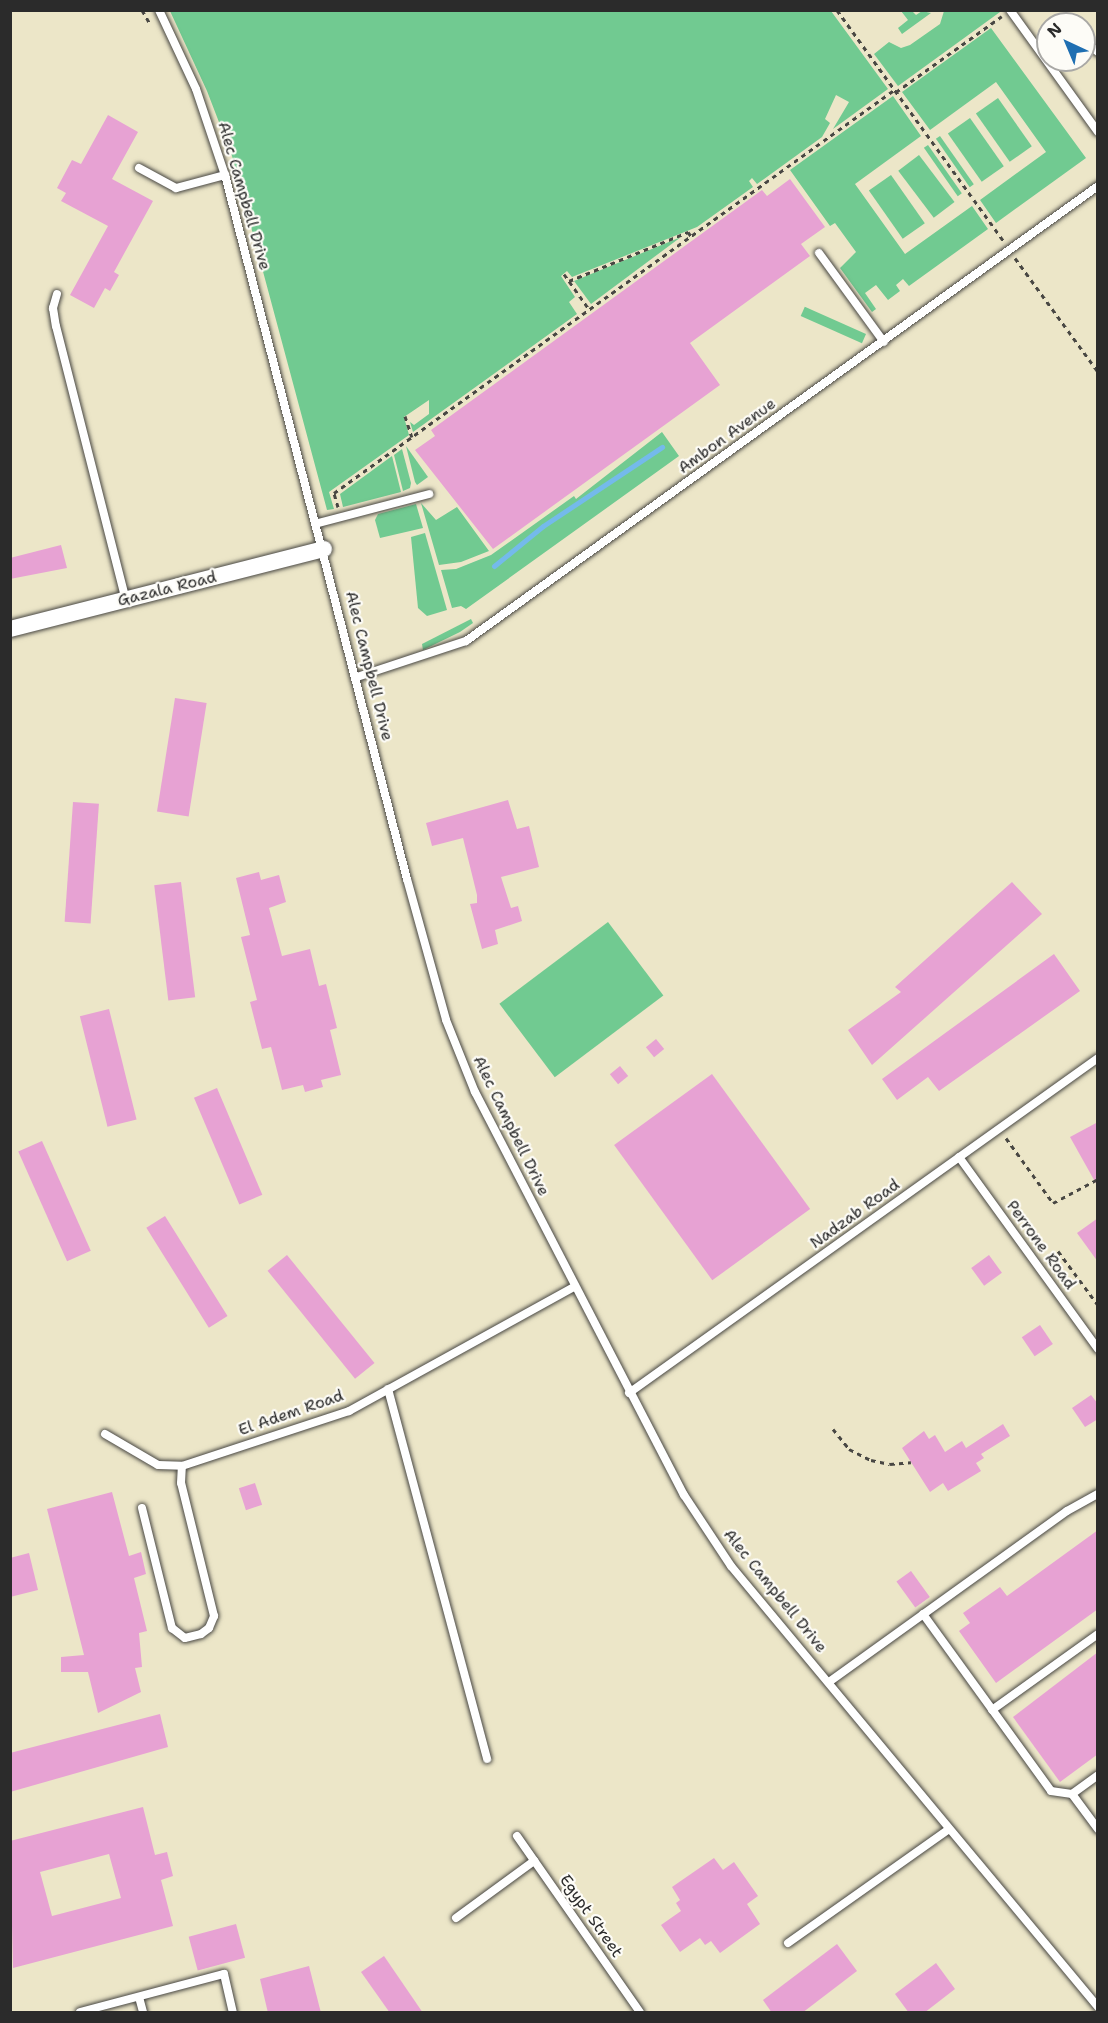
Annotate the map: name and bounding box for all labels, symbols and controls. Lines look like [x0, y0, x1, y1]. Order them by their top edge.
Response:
north arrow [1036, 12, 1096, 72]
text: N [1043, 18, 1066, 42]
street label: Alec Campbell Drive [214, 120, 274, 272]
street label: Ambon Avenue [674, 394, 780, 478]
street label: Gazala Road [115, 567, 219, 611]
street label: Alec Campbell Drive [341, 589, 397, 743]
street label: Alec Campbell Drive [469, 1053, 553, 1199]
street label: Nadzab Road [806, 1175, 904, 1253]
street label: Perrone Road [1002, 1197, 1080, 1293]
street label: El Adem Road [236, 1386, 346, 1440]
street label: Alec Campbell Drive [719, 1525, 831, 1657]
street label: Egypt Street [555, 1871, 627, 1961]

